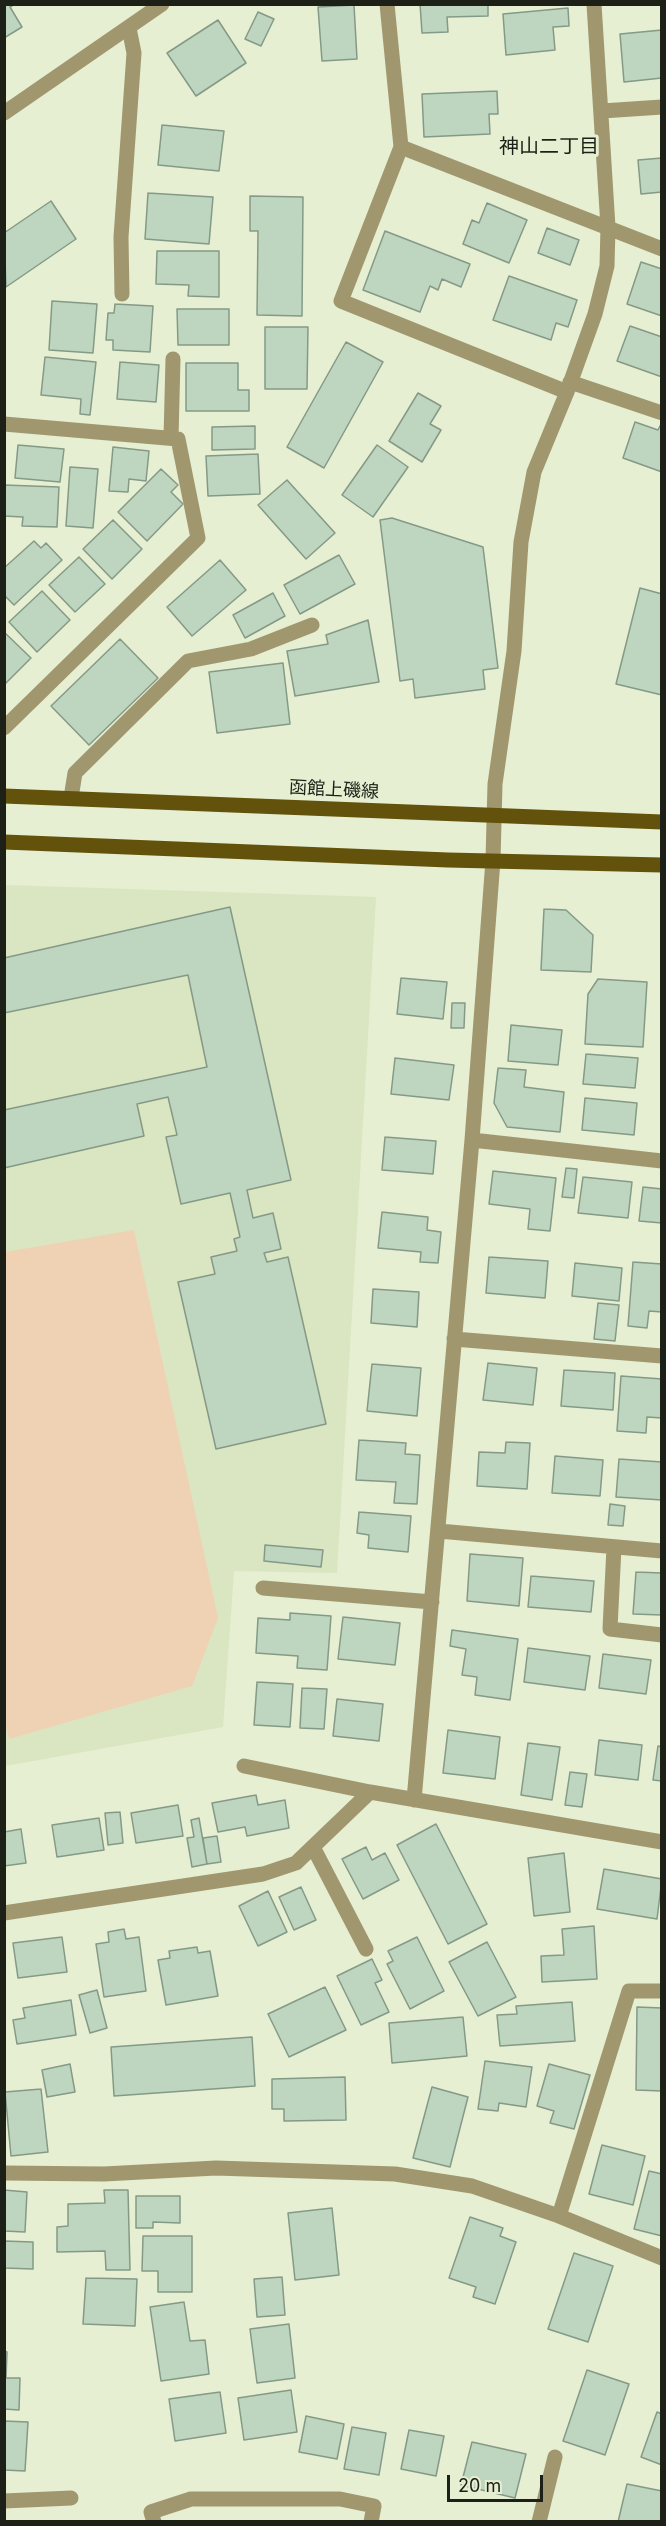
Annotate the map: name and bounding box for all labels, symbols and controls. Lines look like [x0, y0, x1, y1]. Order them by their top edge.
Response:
district label: 神山二丁目 [499, 135, 599, 159]
street label: 函館上磯線 [288, 777, 380, 803]
scale bar [450, 2463, 546, 2501]
text: 20 m [458, 2475, 501, 2496]

